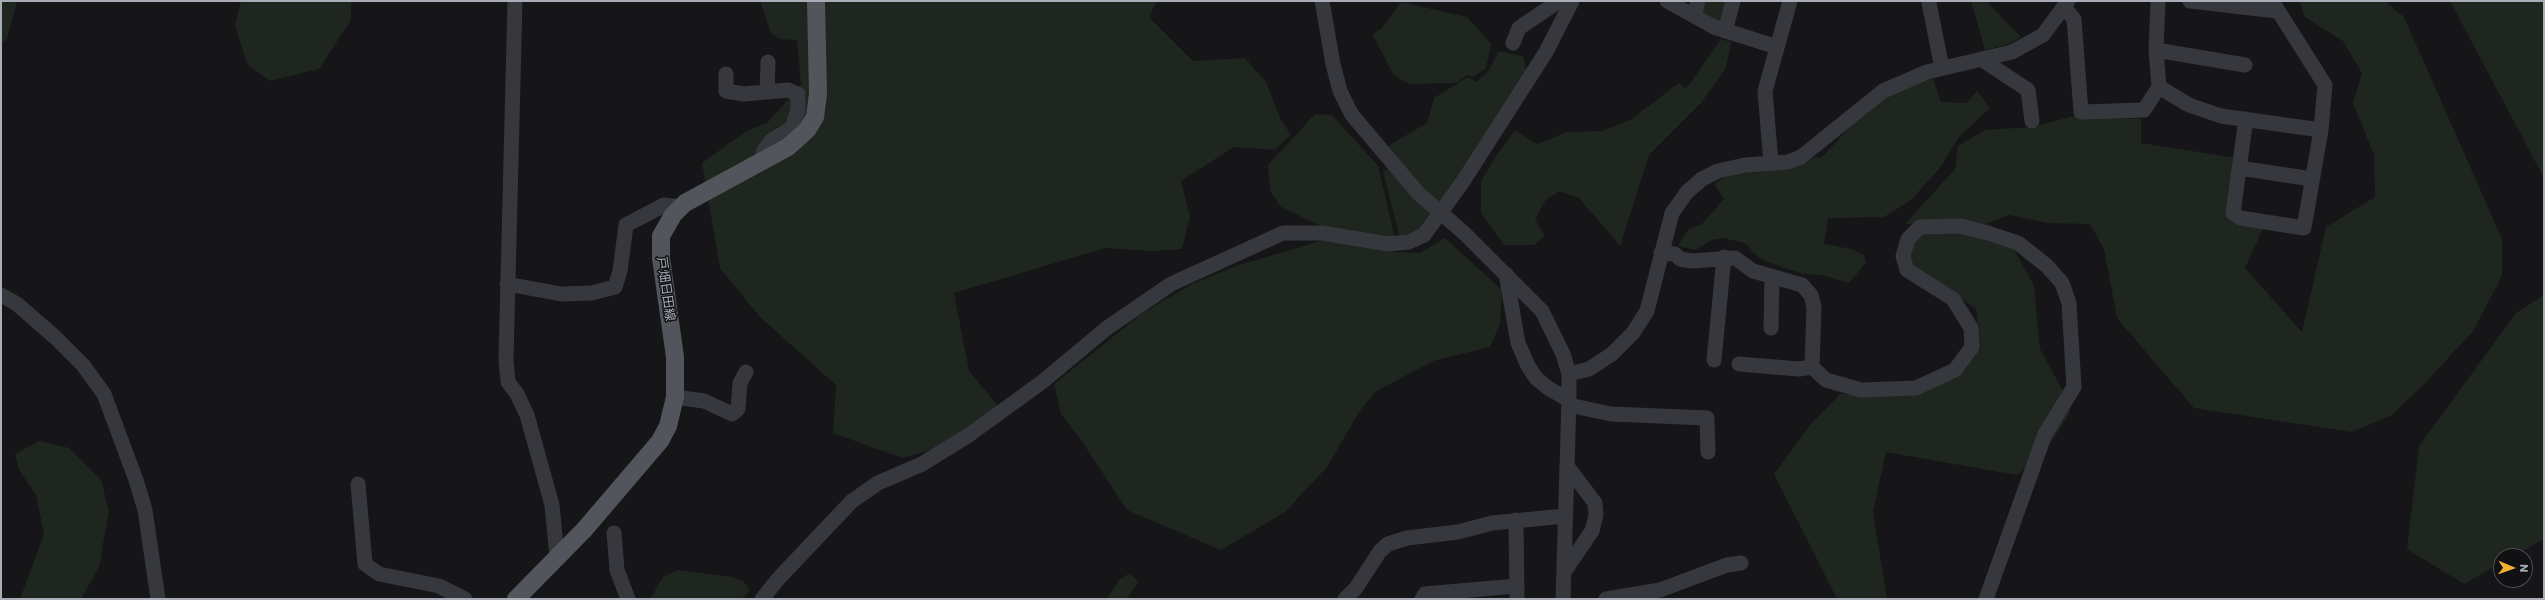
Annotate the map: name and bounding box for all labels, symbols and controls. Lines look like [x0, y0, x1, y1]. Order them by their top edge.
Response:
street label: 戸畑日田線 [653, 256, 677, 322]
north arrow [2493, 548, 2533, 588]
text: N [2516, 564, 2532, 573]

